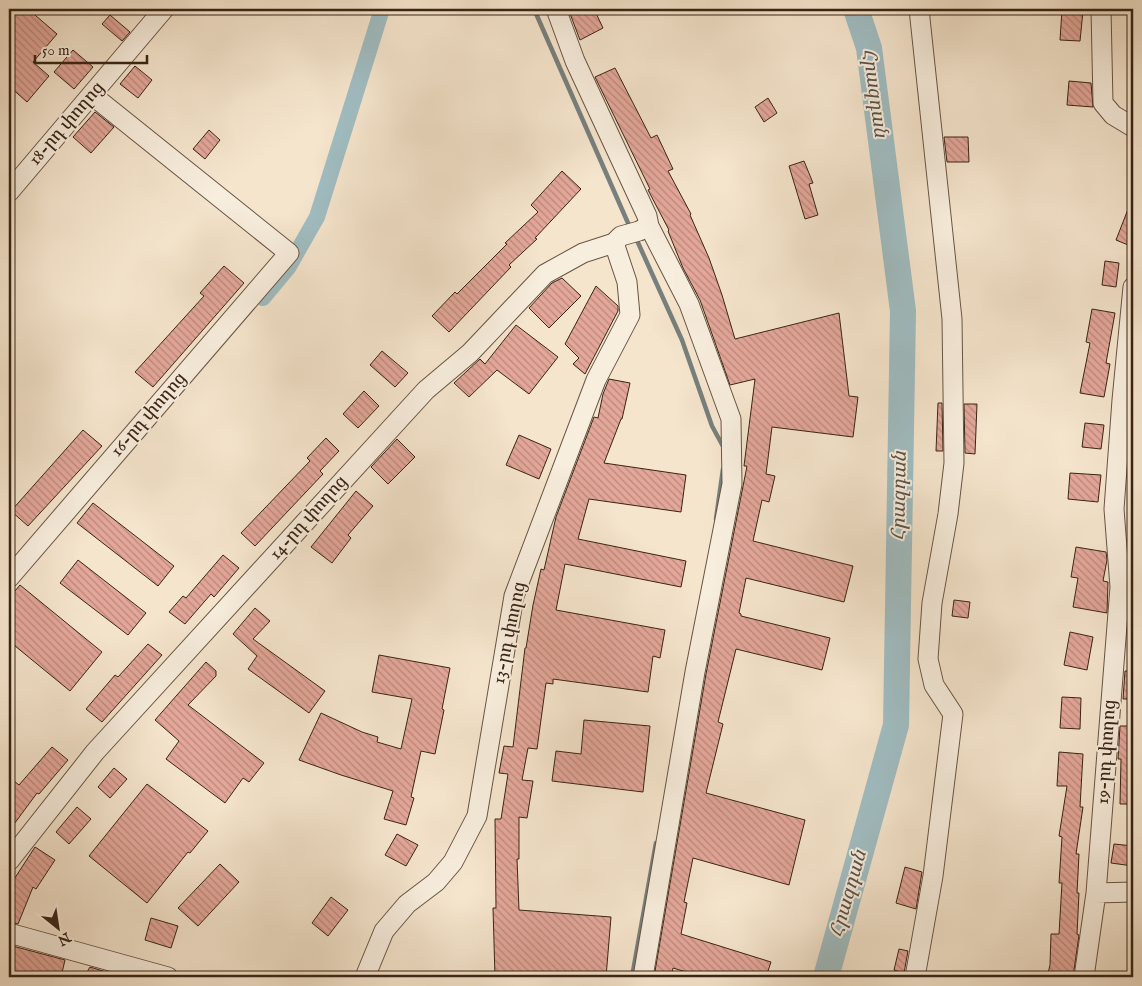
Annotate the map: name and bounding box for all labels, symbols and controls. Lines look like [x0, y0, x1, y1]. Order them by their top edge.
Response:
scale bar [35, 32, 148, 64]
text: 50 m [42, 41, 70, 60]
water label: Հրազդան [856, 47, 892, 140]
street label: 18-րդ փողոց [24, 77, 110, 171]
street label: 16-րդ փողոց [106, 368, 192, 462]
water label: Հրազդան [887, 450, 913, 541]
street label: 14-րդ փողոց [265, 471, 353, 565]
street label: 13-րդ փողոց [488, 580, 532, 686]
street label: 19-րդ փողոց [1092, 699, 1122, 805]
water label: Հրազդան [825, 847, 873, 940]
north arrow [32, 904, 82, 954]
text: N [54, 927, 75, 949]

